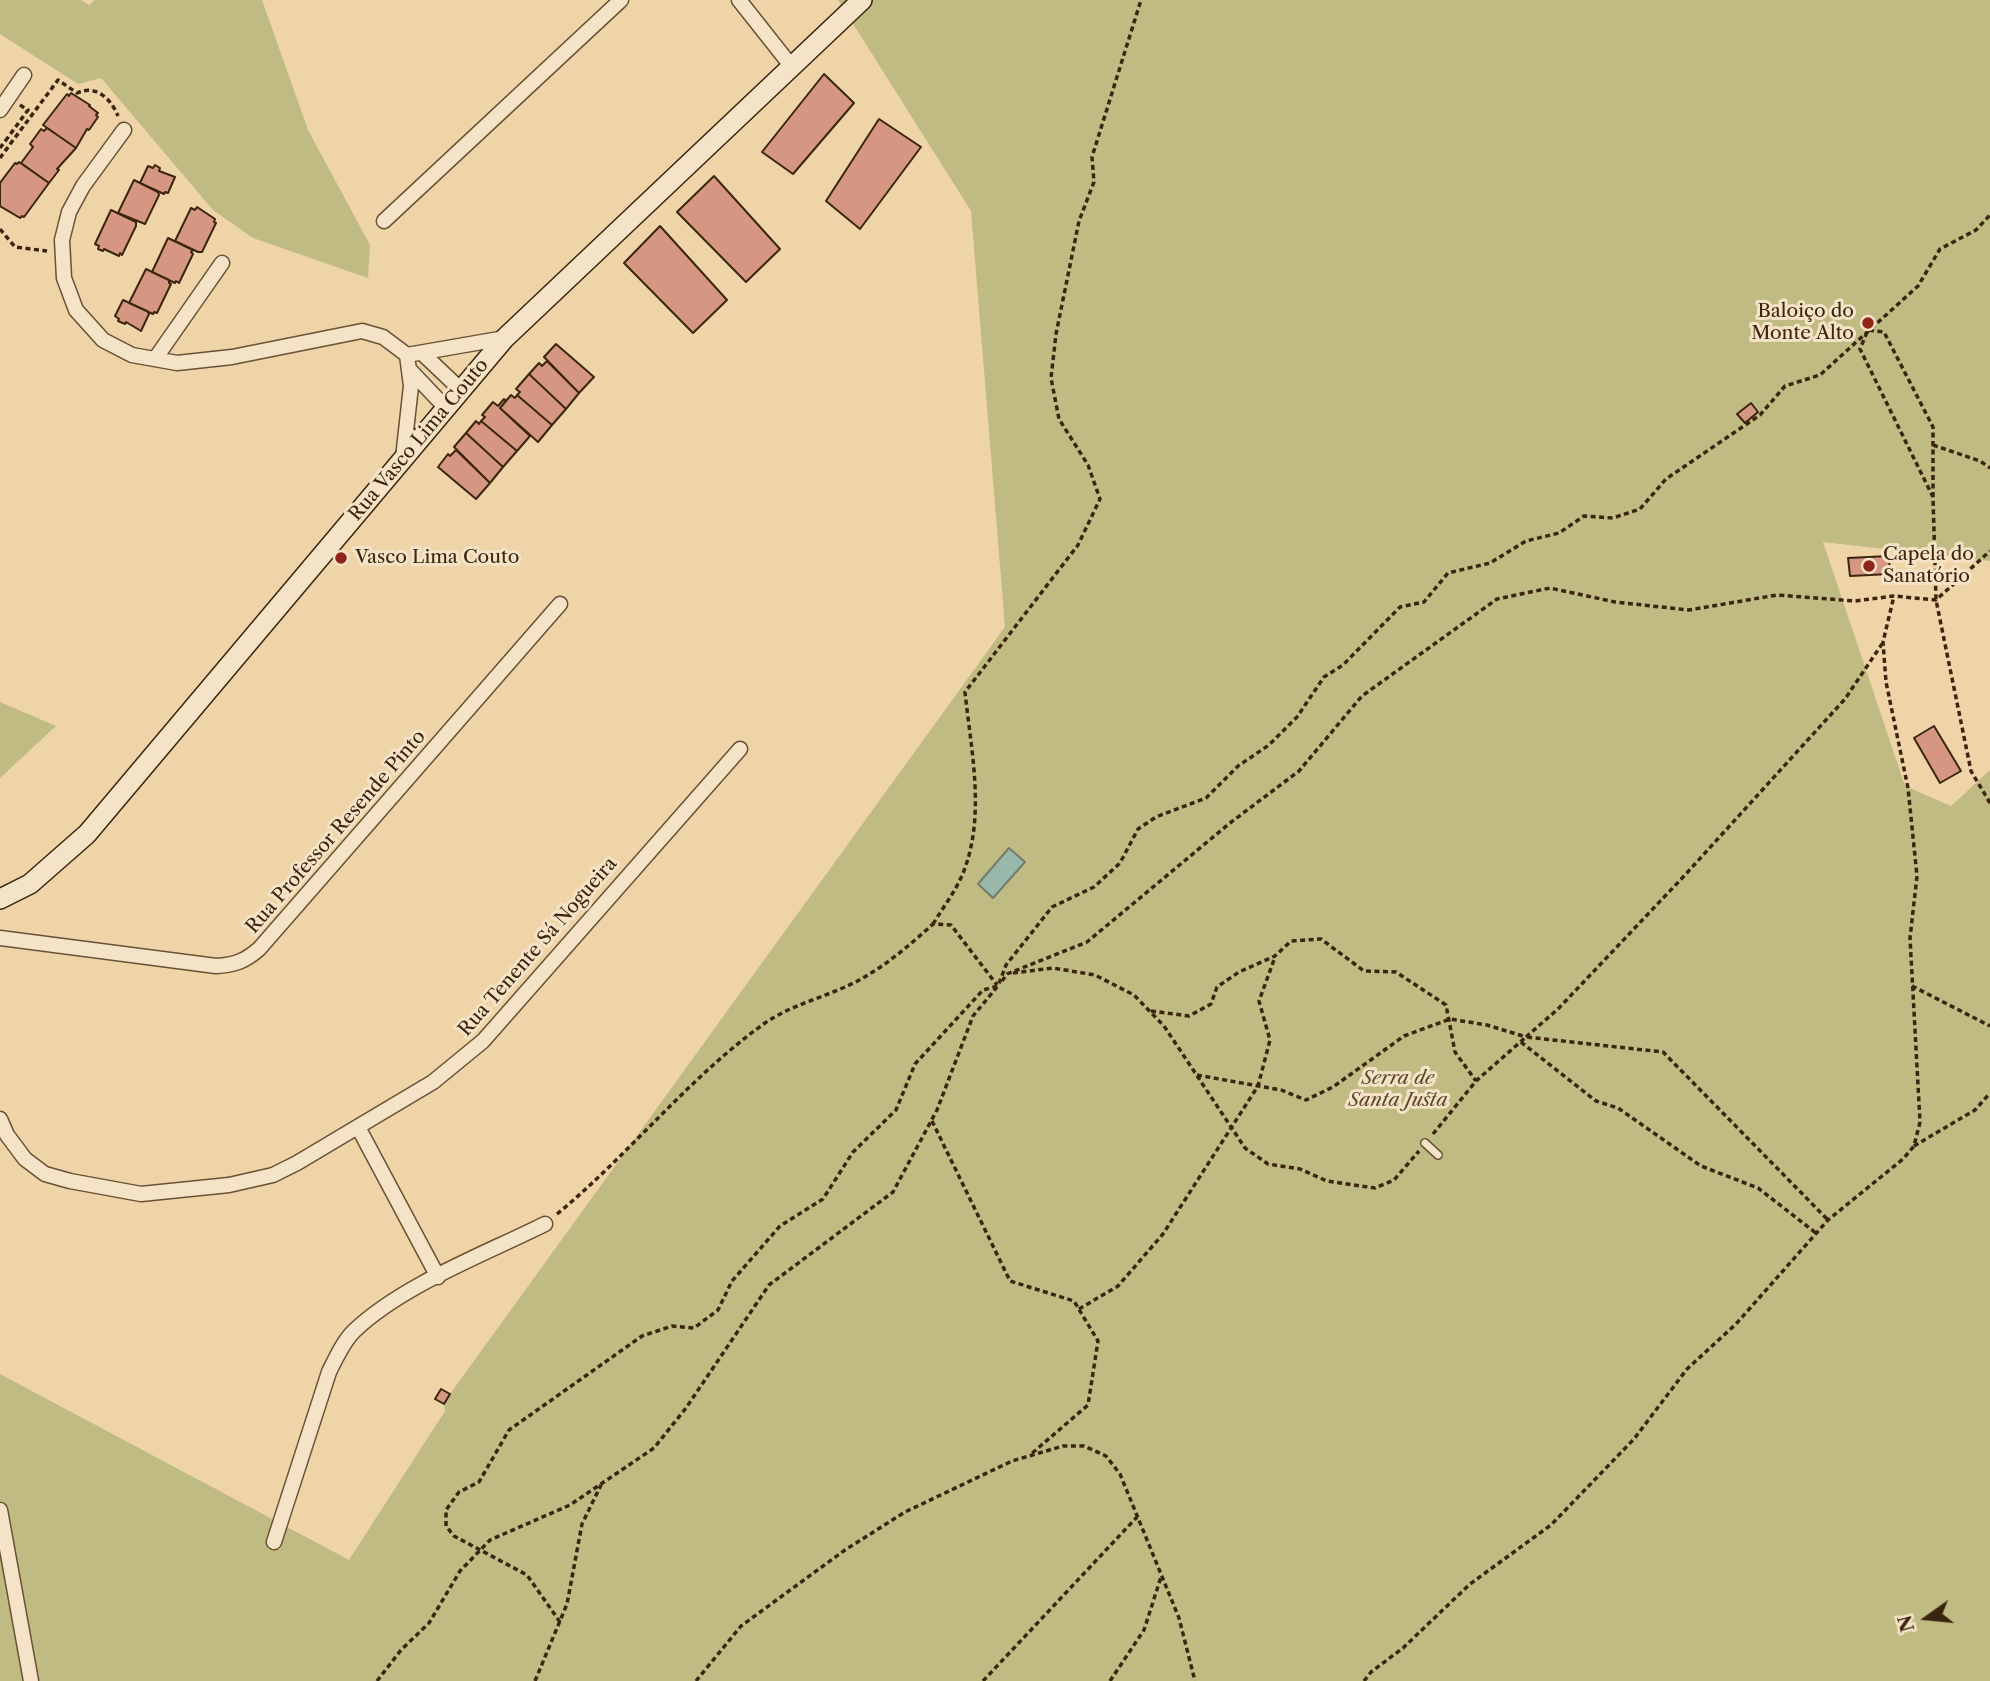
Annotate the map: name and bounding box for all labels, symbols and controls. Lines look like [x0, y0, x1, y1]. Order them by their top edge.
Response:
place label: Baloiço do Monte Alto [1751, 301, 1854, 345]
marker: Baloiço do Monte Alto [1860, 315, 1876, 331]
street label: Rua Vasco Lima Couto [344, 354, 494, 526]
place label: Capela do Sanatório [1883, 544, 1974, 588]
place label: Vasco Lima Couto [355, 547, 519, 569]
marker: Vasco Lima Couto [333, 550, 349, 566]
marker: Capela do Sanatório [1861, 558, 1877, 574]
street label: Rua Professor Resende Pinto [241, 726, 431, 938]
street label: Rua Tenente Sá Nogueira [454, 853, 622, 1041]
park label: Serra de Santa Justa [1348, 1068, 1448, 1112]
north arrow [1892, 1583, 1962, 1653]
text: N [1893, 1613, 1919, 1635]

